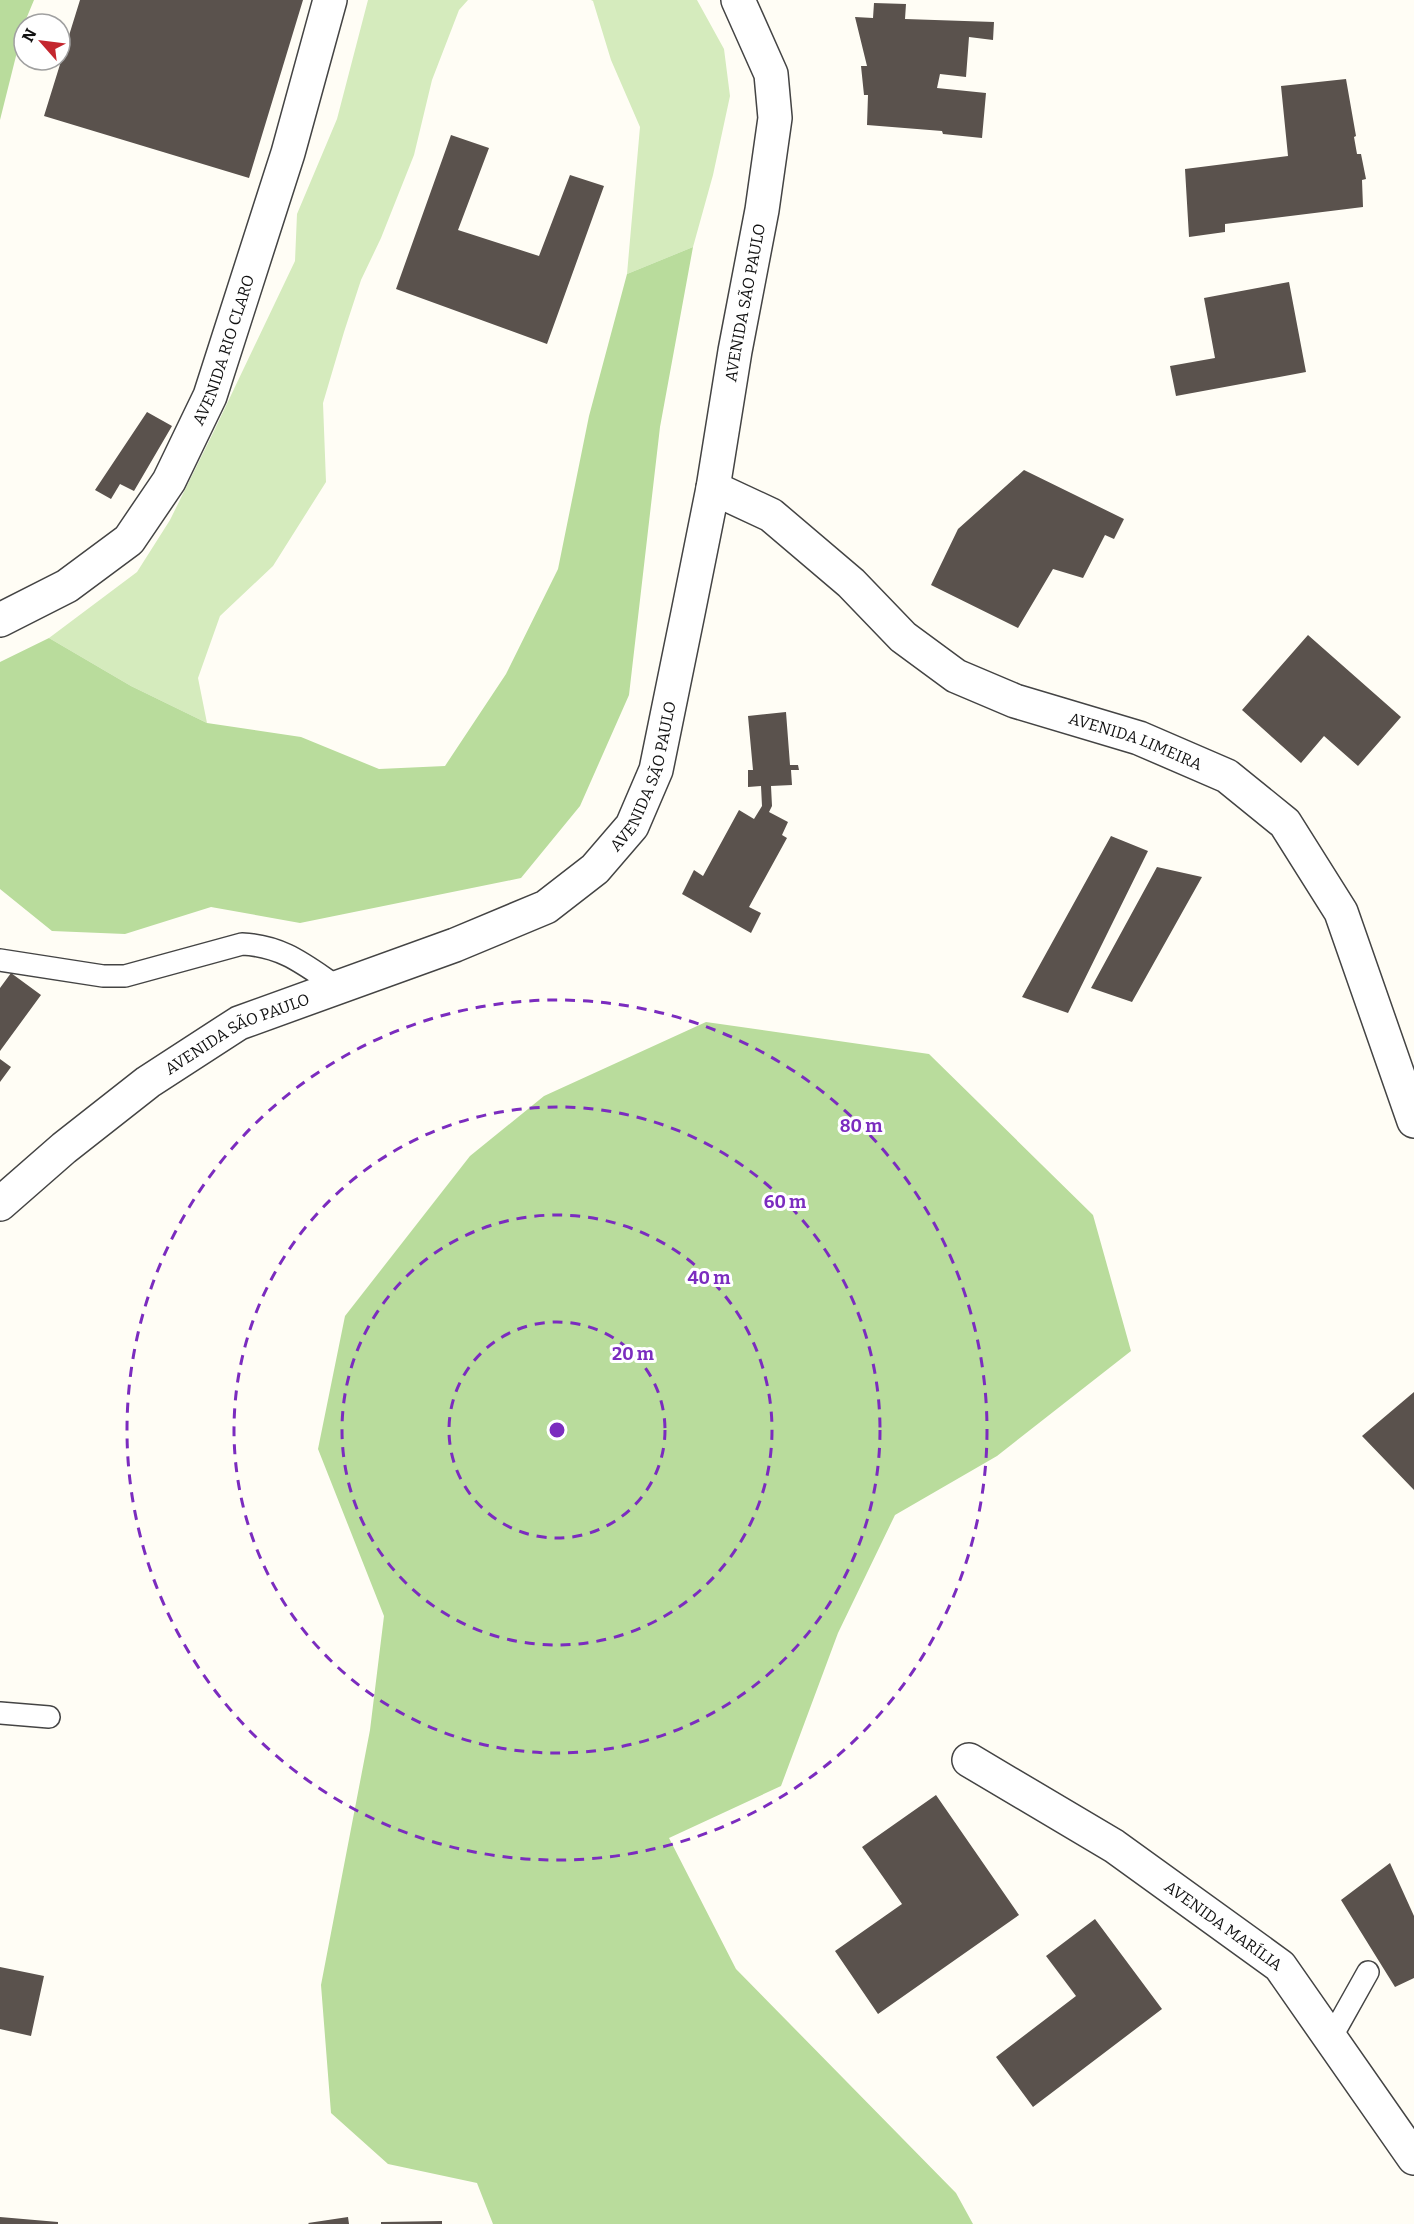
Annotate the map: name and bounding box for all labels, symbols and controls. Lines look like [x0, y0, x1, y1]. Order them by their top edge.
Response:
north arrow [12, 12, 72, 72]
text: N [18, 25, 40, 45]
street label: AVENIDA SÃO PAULO [721, 222, 769, 383]
street label: AVENIDA RIO CLARO [188, 272, 258, 428]
street label: AVENIDA SÃO PAULO [606, 700, 680, 855]
street label: AVENIDA LIMEIRA [1067, 709, 1206, 774]
street label: AVENIDA SÃO PAULO [161, 989, 312, 1079]
text: 80 m [840, 1115, 882, 1137]
text: 60 m [764, 1191, 806, 1213]
text: 40 m [688, 1267, 730, 1289]
text: 20 m [612, 1343, 654, 1365]
centre of rings [547, 1420, 567, 1440]
street label: AVENIDA MARÍLIA [1161, 1877, 1287, 1975]

